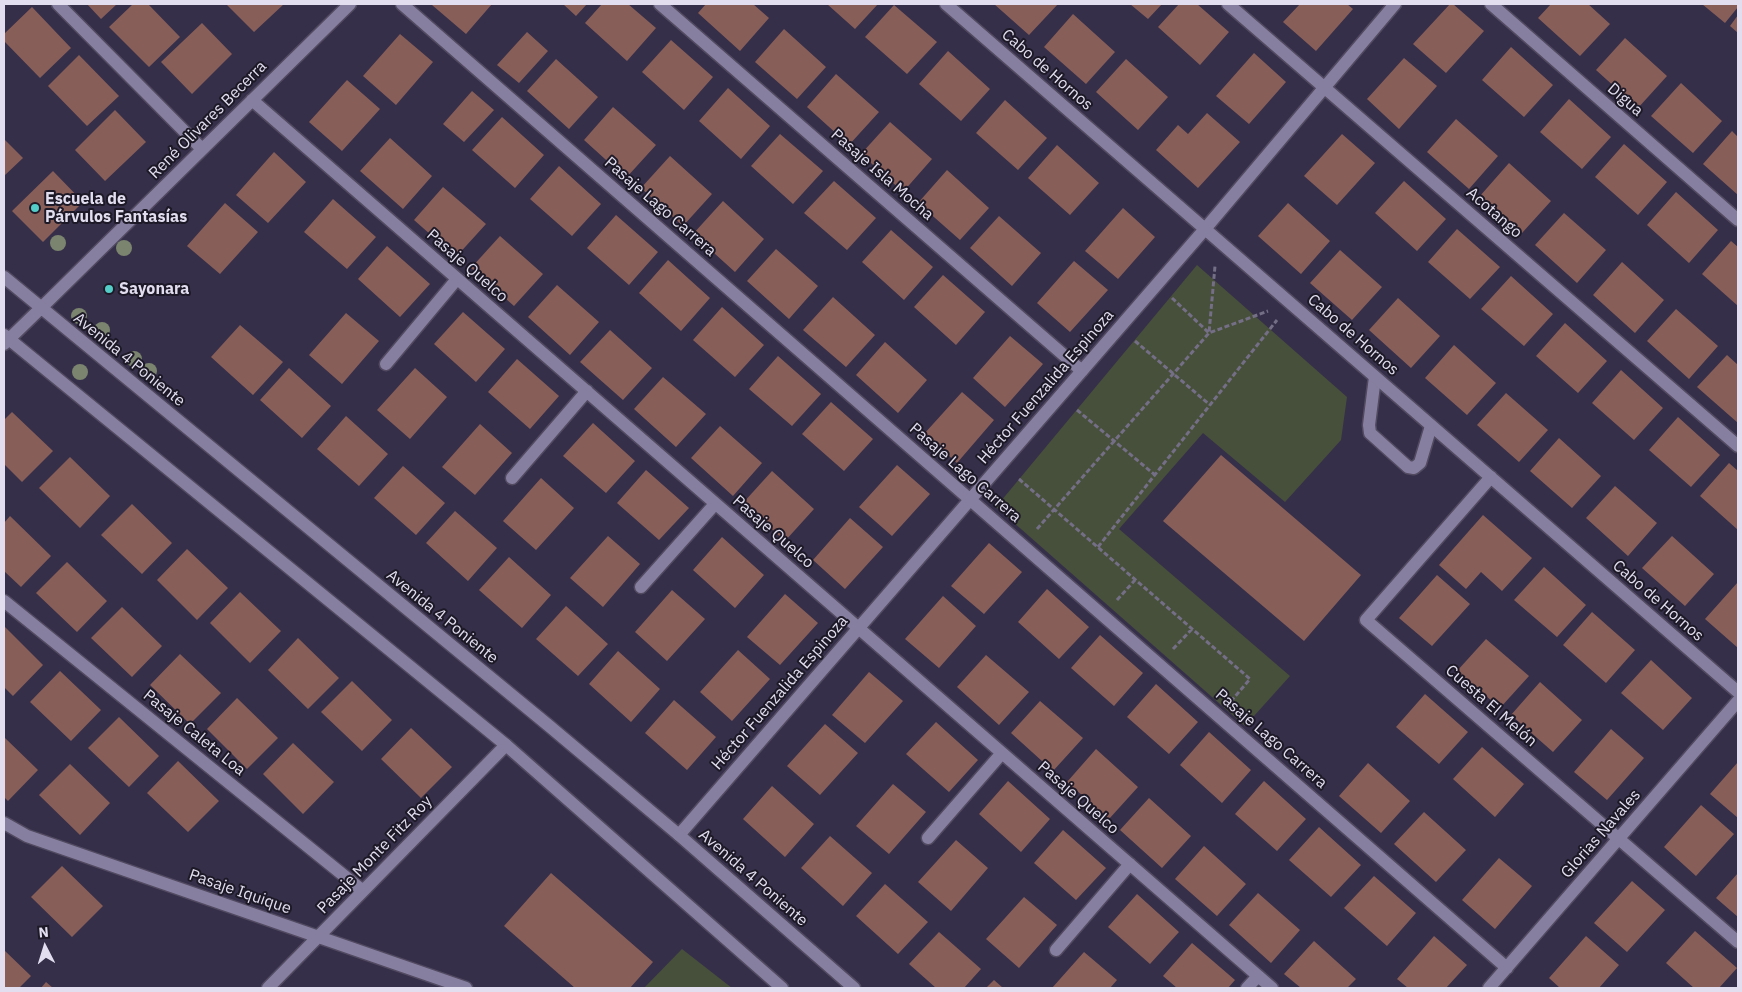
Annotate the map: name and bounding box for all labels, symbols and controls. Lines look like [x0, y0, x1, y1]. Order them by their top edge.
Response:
street label: Cabo de Hornos [998, 25, 1096, 115]
street label: René Olivares Becerra [145, 57, 271, 183]
street label: Digua [1603, 79, 1647, 121]
street label: Pasaje Isla Mocha [827, 125, 937, 225]
street label: Pasaje Lago Carrera [600, 153, 720, 261]
street label: Acotango [1462, 184, 1526, 242]
place label: Escuela de Párvulos Fantasías [45, 189, 187, 227]
marker: Escuela de Párvulos Fantasías [29, 202, 41, 214]
street label: Pasaje Quelco [422, 225, 512, 307]
place label: Sayonara [119, 279, 189, 299]
marker: Sayonara [103, 283, 115, 295]
street label: Cabo de Hornos [1304, 290, 1402, 380]
street label: Héctor Fuenzalida Espinoza [974, 306, 1118, 468]
street label: Avenida 4 Poniente [69, 309, 189, 411]
street label: Pasaje Lago Carrera [905, 419, 1025, 527]
street label: Pasaje Quelco [728, 491, 818, 573]
street label: Cabo de Hornos [1609, 556, 1707, 646]
street label: Avenida 4 Poniente [382, 566, 502, 668]
street label: Héctor Fuenzalida Espinoza [708, 612, 852, 774]
street label: Cuesta El Melón [1441, 661, 1541, 751]
street label: Pasaje Lago Carrera [1211, 685, 1331, 793]
street label: Pasaje Caleta Loa [139, 686, 249, 780]
street label: Pasaje Quelco [1033, 757, 1123, 839]
street label: Glorias Navales [1557, 786, 1645, 882]
street label: Pasaje Monte Fitz Roy [314, 792, 436, 918]
street label: Avenida 4 Poniente [695, 825, 811, 931]
street label: Pasaje Iquique [186, 866, 294, 918]
north arrow [20, 922, 70, 972]
text: N [38, 923, 50, 941]

